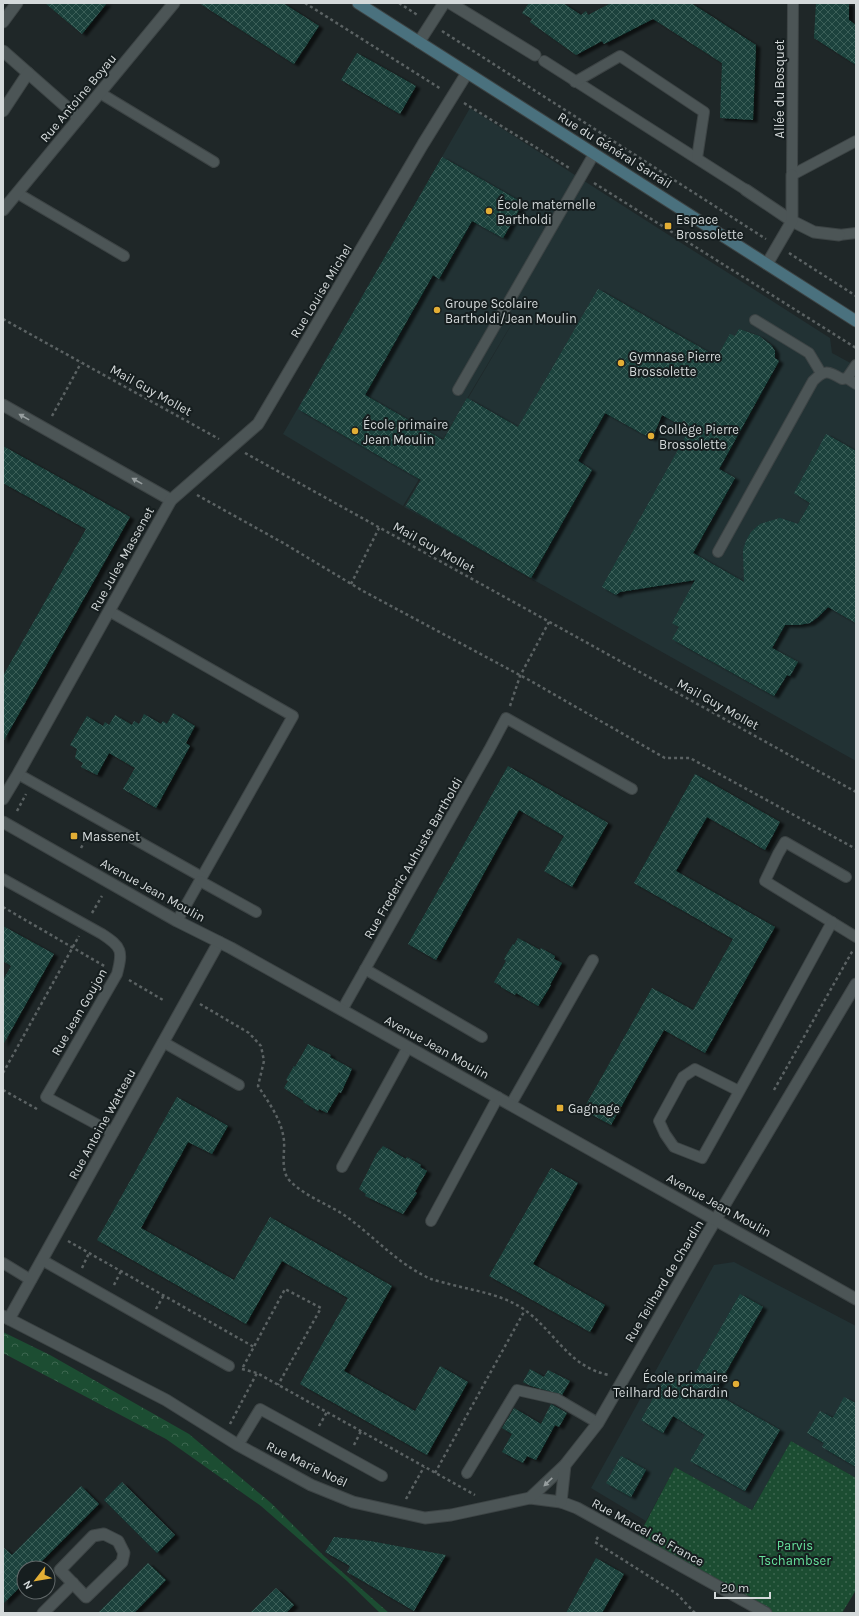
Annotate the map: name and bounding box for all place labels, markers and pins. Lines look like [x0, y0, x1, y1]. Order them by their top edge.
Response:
place label: École maternelle Bartholdi [497, 195, 596, 227]
marker: École maternelle Bartholdi [484, 206, 494, 216]
place label: Espace Brossolette [676, 212, 744, 242]
marker: Espace Brossolette [663, 221, 673, 231]
place label: Groupe Scolaire Bartholdi/Jean Moulin [445, 296, 577, 326]
marker: Groupe Scolaire Bartholdi/Jean Moulin [432, 305, 442, 315]
place label: Gymnase Pierre Brossolette [629, 349, 721, 379]
marker: Gymnase Pierre Brossolette [616, 358, 626, 368]
place label: École primaire Jean Moulin [363, 415, 449, 447]
place label: Collège Pierre Brossolette [659, 422, 739, 452]
marker: École primaire Jean Moulin [350, 426, 360, 436]
marker: Collège Pierre Brossolette [646, 431, 656, 441]
place label: Massenet [82, 829, 140, 844]
marker: Massenet [69, 831, 79, 841]
place label: Gagnage [568, 1101, 620, 1116]
marker: Gagnage [555, 1103, 565, 1113]
place label: École primaire Teilhard de Chardin [613, 1368, 728, 1400]
marker: École primaire Teilhard de Chardin [731, 1379, 741, 1389]

